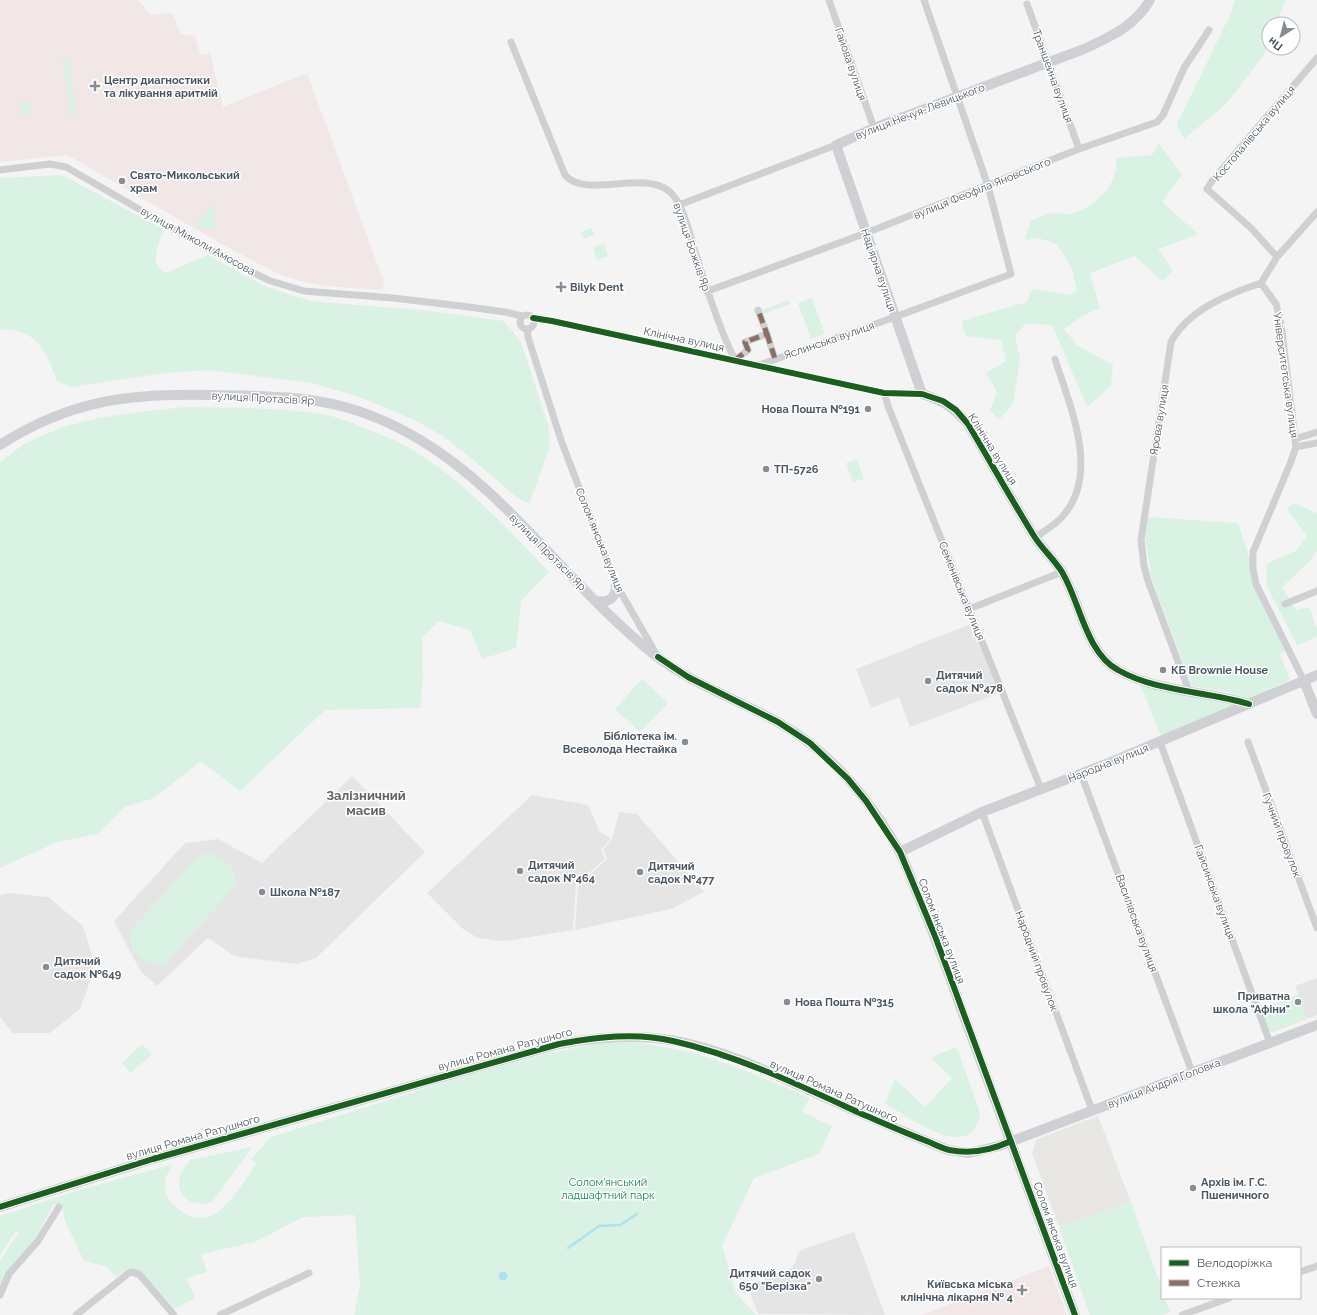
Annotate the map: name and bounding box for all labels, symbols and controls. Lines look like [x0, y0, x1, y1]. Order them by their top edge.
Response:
north arrow [1261, 16, 1301, 56]
street label: Гайова вулиця [832, 26, 869, 102]
street label: Траншейна вулиця [1030, 28, 1076, 125]
text: Пн [1266, 34, 1285, 53]
place label: Центр диагностики та лікування аритмій [104, 74, 218, 100]
marker: Центр диагностики та лікування аритмій [89, 80, 101, 92]
street label: вулиця Нечуя-Левицького [854, 81, 987, 142]
street label: Костопалівська вулиця [1211, 83, 1298, 184]
street label: вулиця Феофіла Яновського [912, 155, 1053, 222]
place label: Свято-Микольський храм [130, 169, 240, 195]
marker: Свято-Микольський храм [117, 176, 127, 186]
street label: вулиця Божків Яр [670, 201, 713, 293]
street label: вулиця Миколи Амосова [138, 204, 257, 278]
street label: Надʼярна вулиця [858, 227, 899, 314]
marker: Bilyk Dent [555, 281, 567, 293]
place label: Bilyk Dent [570, 281, 624, 294]
street label: Університетська вулиця [1270, 311, 1301, 439]
street label: Яслинська вулиця [782, 319, 876, 362]
street label: Клінічна вулиця [642, 325, 725, 354]
street label: Ярова вулиця [1147, 384, 1172, 457]
street label: вулиця Протасів Яр [211, 389, 315, 408]
place label: Нова Пошта №191 [762, 403, 861, 416]
marker: Нова Пошта №191 [863, 404, 873, 414]
street label: Клінічна вулиця [965, 411, 1020, 487]
place label: ТП-5726 [774, 463, 819, 476]
marker: ТП-5726 [761, 464, 771, 474]
street label: Соломʼянська вулиця [573, 486, 627, 594]
street label: вулиця Протасів Яр [507, 511, 589, 593]
street label: Семенівська вулиця [936, 540, 987, 643]
place label: КБ Brownie House [1171, 664, 1269, 677]
marker: КБ Brownie House [1158, 665, 1168, 675]
place label: Дитячий садок №478 [936, 669, 1003, 695]
marker: Дитячий садок №478 [923, 676, 933, 686]
place label: Бібліотека ім. Всеволода Нестайка [563, 730, 677, 756]
marker: Бібліотека ім. Всеволода Нестайка [680, 737, 690, 747]
street label: Народна вулиця [1066, 741, 1150, 786]
district label: Залізничний масив [326, 788, 406, 818]
street label: Гучний провулок [1259, 791, 1304, 880]
street label: Гайсинська вулиця [1191, 843, 1238, 941]
place label: Дитячий садок №464 [528, 859, 595, 885]
place label: Дитячий садок №477 [648, 860, 715, 886]
marker: Дитячий садок №464 [515, 866, 525, 876]
marker: Дитячий садок №477 [635, 867, 645, 877]
street label: Василівська вулиця [1113, 873, 1160, 974]
street label: Соломʼянська вулиця [915, 877, 968, 986]
place label: Школа №187 [270, 886, 341, 899]
marker: Школа №187 [257, 887, 267, 897]
street label: Народний провулок [1012, 909, 1061, 1013]
place label: Дитячий садок №649 [54, 955, 122, 981]
marker: Дитячий садок №649 [41, 962, 51, 972]
place label: Приватна школа "Афіни" [1213, 990, 1290, 1016]
place label: Нова Пошта №315 [795, 996, 894, 1009]
marker: Нова Пошта №315 [782, 997, 792, 1007]
marker: Приватна школа "Афіни" [1293, 997, 1303, 1007]
street label: вулиця Романа Ратушного [437, 1025, 574, 1074]
street label: вулиця Андрія Головка [1106, 1056, 1222, 1111]
street label: вулиця Романа Ратушного [768, 1057, 900, 1126]
street label: вулиця Романа Ратушного [125, 1112, 262, 1163]
park label: Солом'янський ладшафтний парк [561, 1176, 655, 1202]
place label: Архів ім. Г.С. Пшеничного [1201, 1176, 1269, 1202]
street label: Соломʼянська вулиця [1030, 1180, 1081, 1290]
marker: Архів ім. Г.С. Пшеничного [1188, 1183, 1198, 1193]
legend [1161, 1247, 1301, 1299]
text: Велодоріжка [1197, 1256, 1272, 1270]
place label: Дитячий садок 650 "Берізка" [729, 1267, 812, 1293]
marker: Дитячий садок 650 "Берізка" [814, 1274, 824, 1284]
text: Стежка [1197, 1276, 1240, 1290]
place label: Київська міська клінічна лікарня № 4 [900, 1278, 1013, 1304]
marker: Київська міська клінічна лікарня № 4 [1016, 1284, 1028, 1296]

